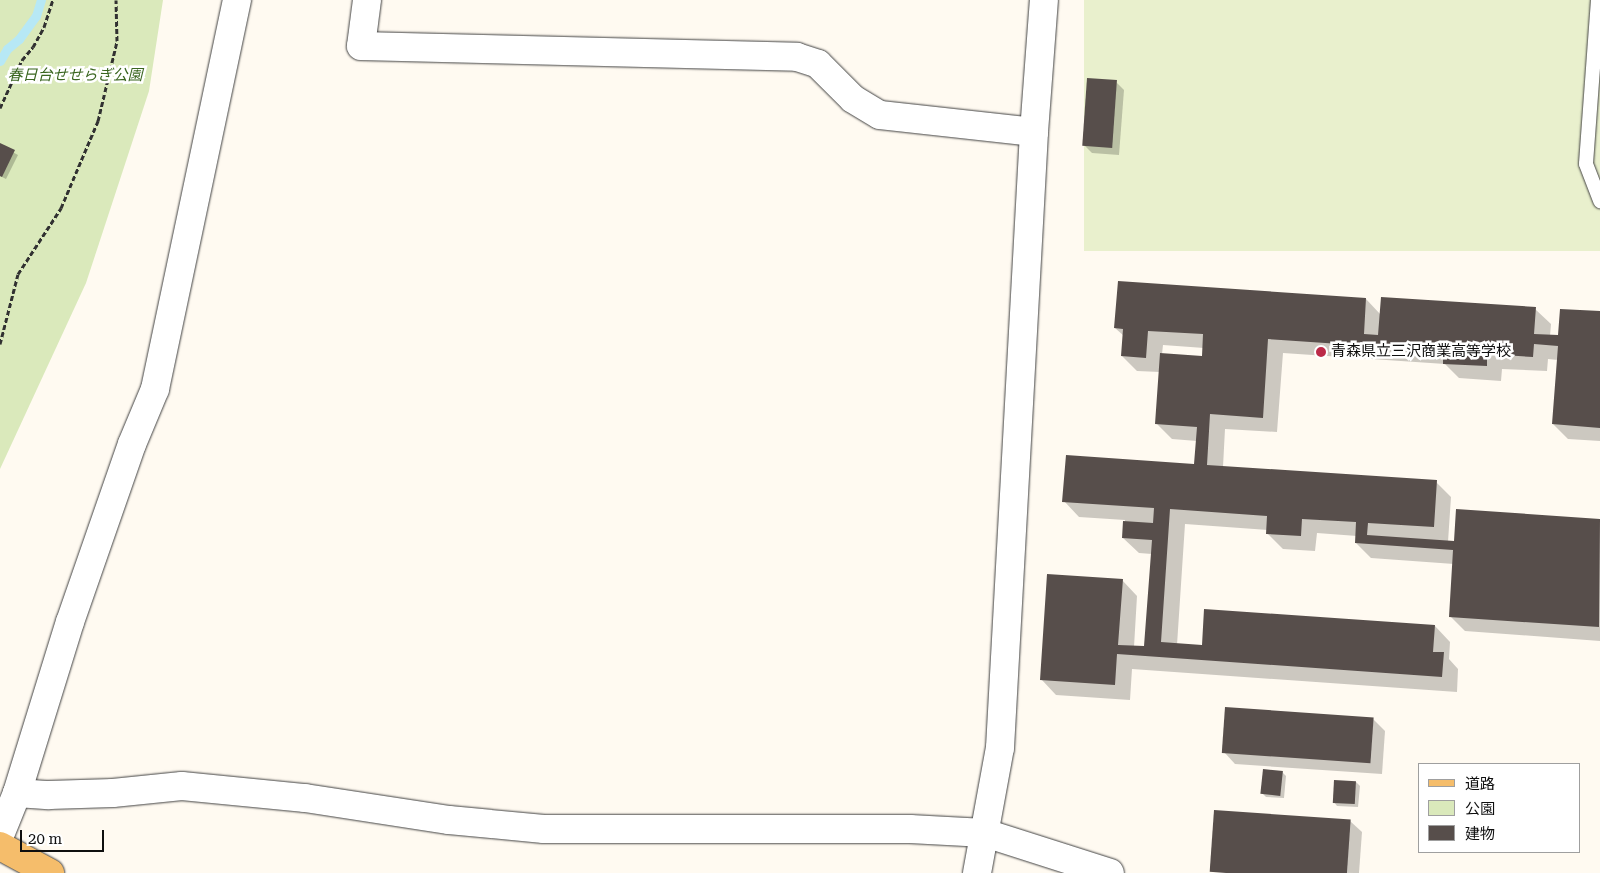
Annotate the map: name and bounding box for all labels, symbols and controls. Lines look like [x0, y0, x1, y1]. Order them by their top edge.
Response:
park label: 春日台せせらぎ公園 [8, 67, 142, 85]
place label: 青森県立三沢商業高等学校 [1331, 343, 1511, 361]
marker: 青森県立三沢商業高等学校 [1315, 346, 1327, 358]
legend [1418, 763, 1580, 853]
text: 道路 [1465, 775, 1495, 793]
text: 公園 [1465, 800, 1495, 818]
scale bar [22, 820, 106, 852]
text: 建物 [1465, 825, 1495, 843]
text: 20 m [28, 830, 62, 848]

